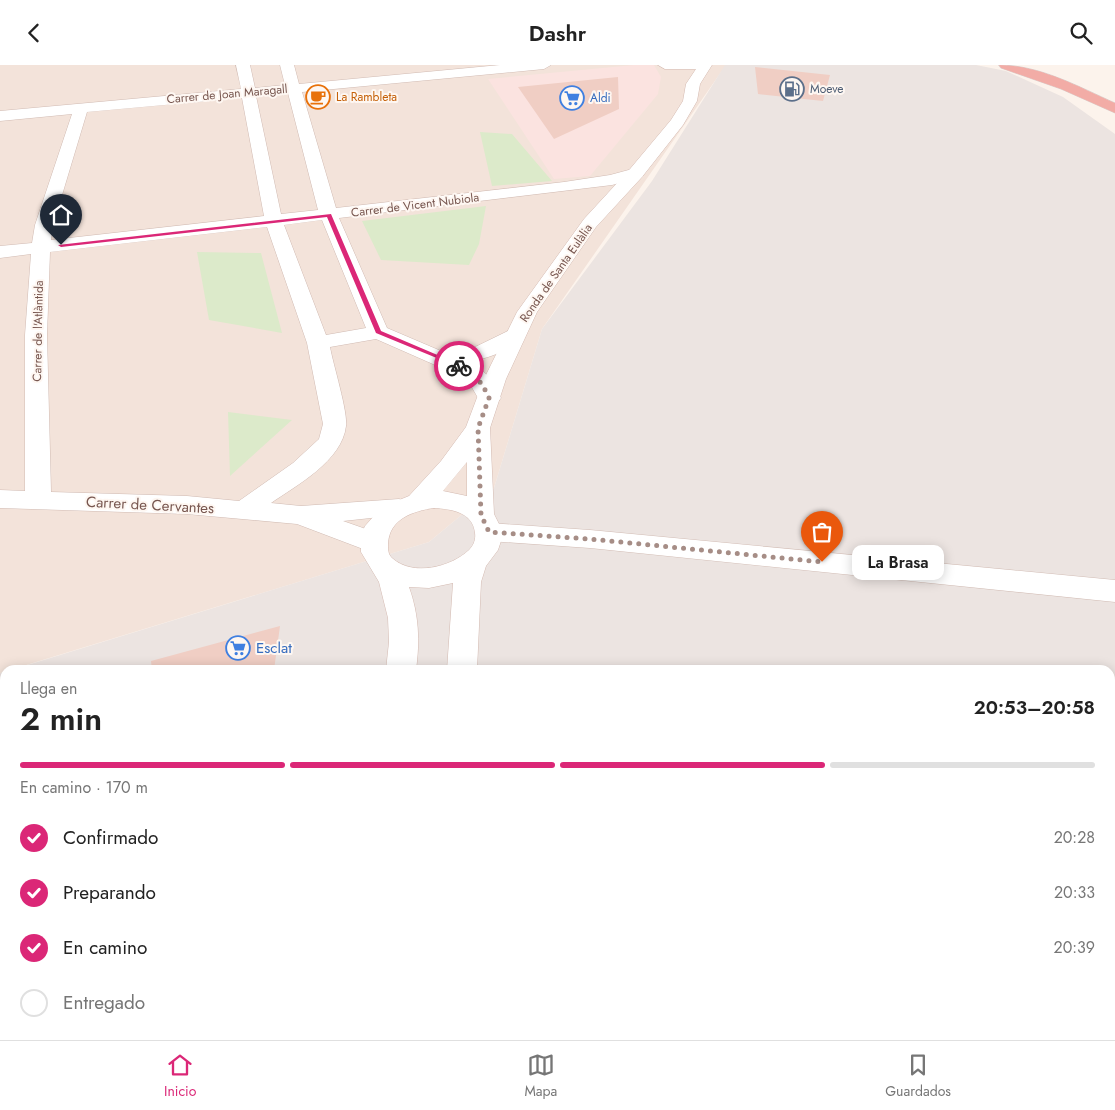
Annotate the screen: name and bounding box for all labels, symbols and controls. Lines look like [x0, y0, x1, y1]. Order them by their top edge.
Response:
text: Dashr [529, 17, 586, 49]
icon: back [20, 19, 48, 47]
icon: search [1067, 19, 1095, 47]
fuel station icon: Moeve [779, 76, 805, 102]
street label: Carrer de Joan Maragall [166, 80, 288, 108]
place label: Moeve [810, 80, 844, 98]
cafe icon: La Rambleta [305, 84, 331, 110]
supermarket icon: Aldi [559, 85, 585, 111]
place label: La Rambleta [336, 88, 397, 106]
place label: Aldi [590, 89, 611, 107]
street label: Carrer de Vicent Nubiola [350, 188, 480, 222]
pin [40, 194, 82, 245]
icon: home [47, 201, 75, 229]
street label: Ronda de Santa Eulàlia [515, 220, 597, 326]
street label: Carrer de l'Atlàntida [28, 280, 48, 382]
courier [434, 341, 484, 391]
icon: bike [445, 352, 473, 380]
street label: Carrer de Cervantes [85, 491, 215, 519]
pin [801, 511, 843, 562]
icon: bag [808, 518, 836, 546]
callout: La Brasa [852, 545, 944, 579]
text: La Brasa [867, 551, 929, 574]
supermarket icon: Esclat [225, 635, 251, 661]
place label: Esclat [256, 637, 292, 659]
text: Llega en [20, 677, 77, 700]
text: 20:53–20:58 [974, 694, 1095, 721]
text: 2 min [20, 696, 102, 742]
text: En camino · 170 m [20, 776, 148, 799]
icon: check [20, 824, 48, 852]
text: Confirmado [63, 824, 158, 851]
text: 20:28 [1054, 826, 1095, 849]
icon: check [20, 879, 48, 907]
text: Preparando [63, 879, 156, 906]
text: 20:33 [1054, 881, 1095, 904]
icon: check [20, 934, 48, 962]
text: En camino [63, 934, 147, 961]
text: 20:39 [1054, 936, 1095, 959]
text: Entregado [63, 989, 145, 1016]
tab: Inicio [164, 1051, 196, 1101]
tab: Mapa [524, 1051, 557, 1101]
tab: Guardados [885, 1051, 951, 1101]

